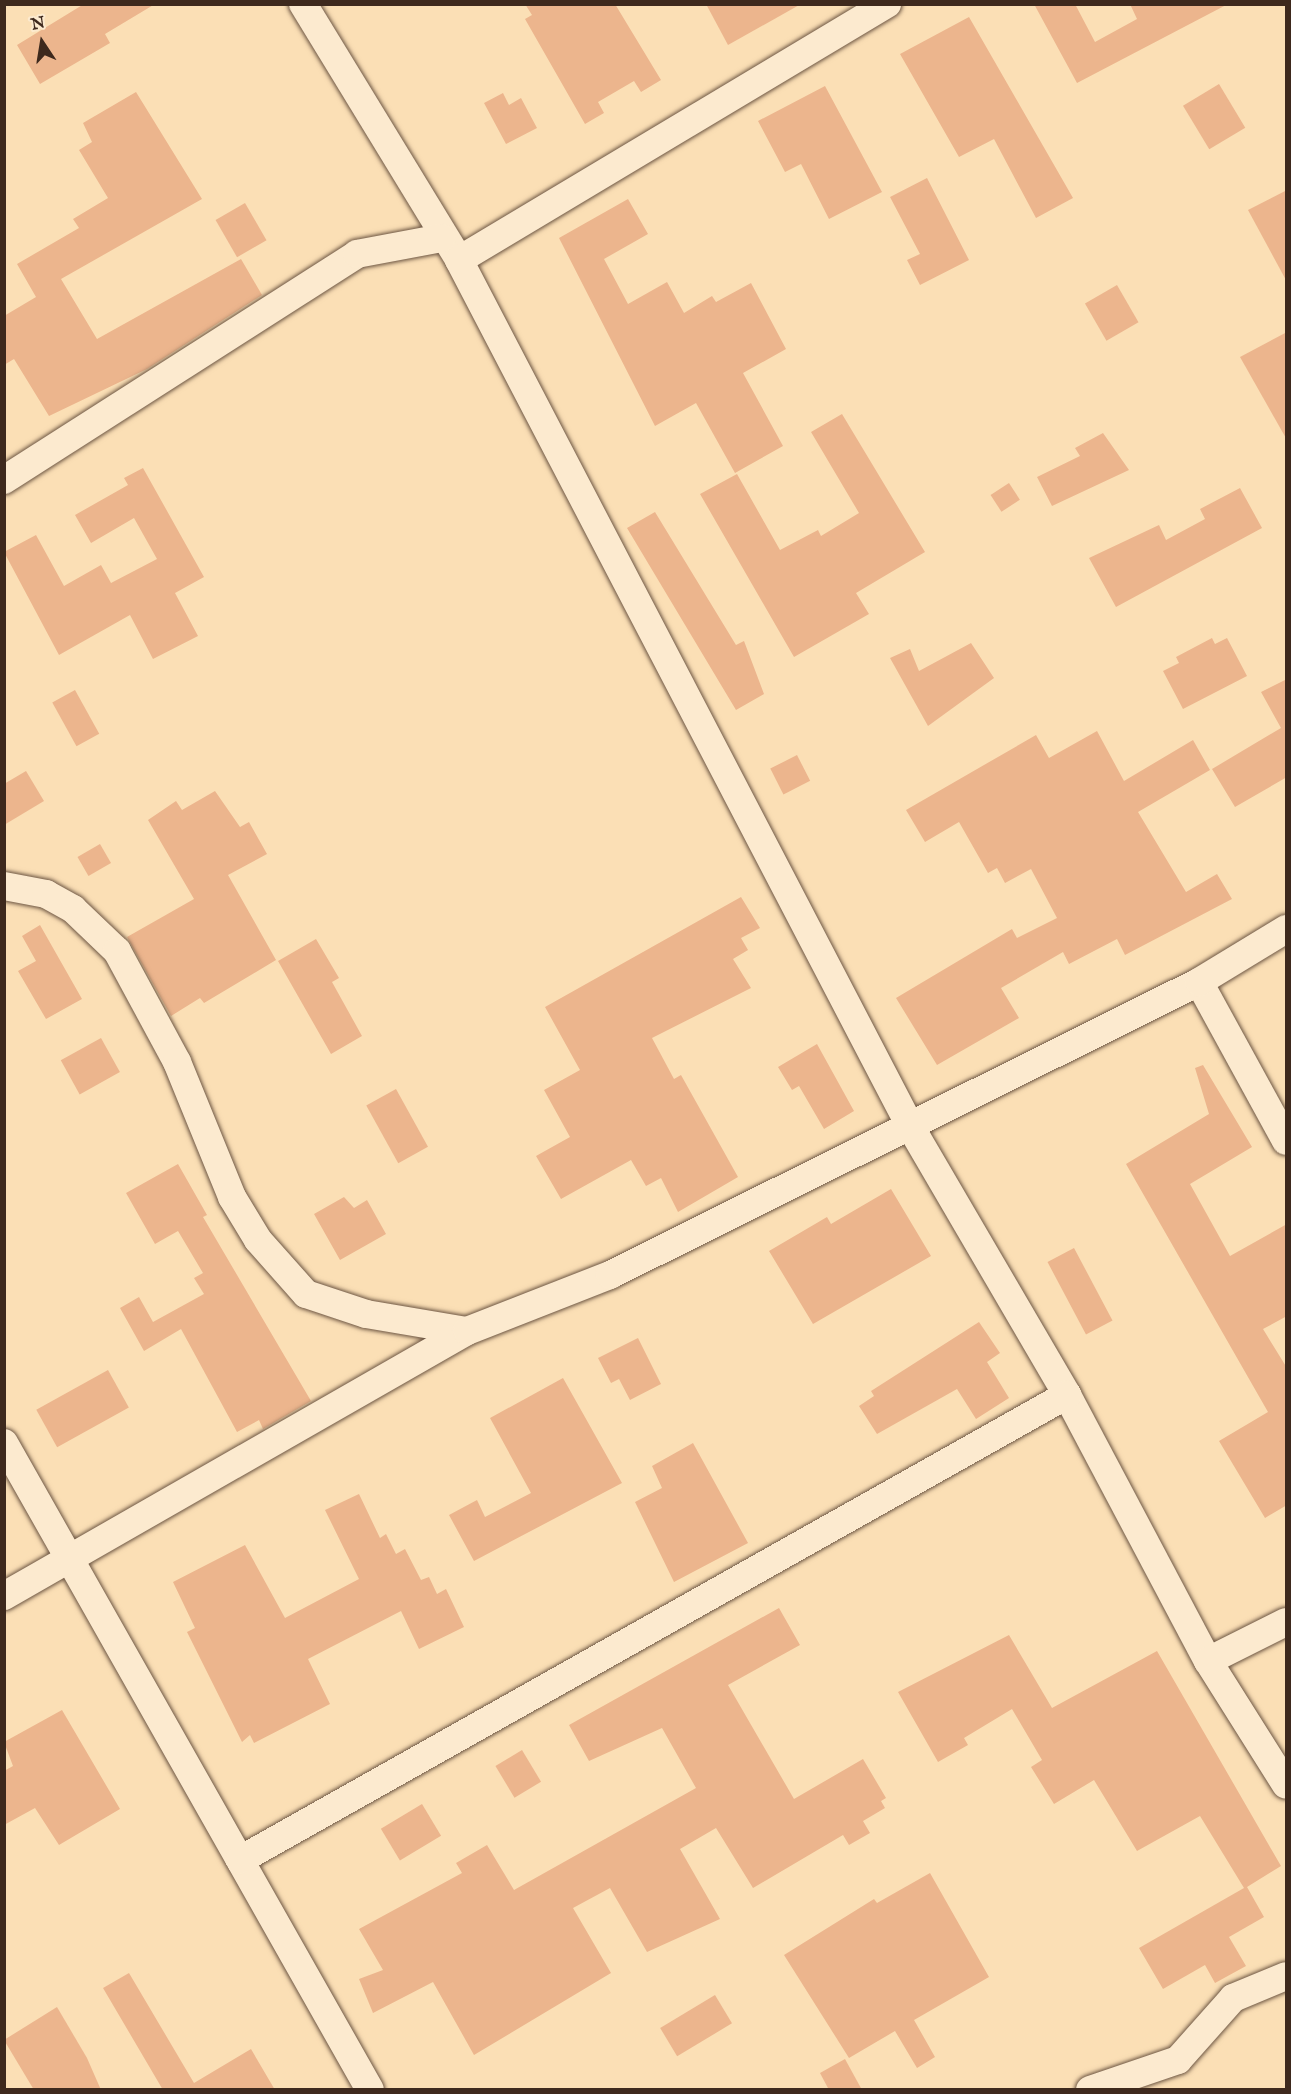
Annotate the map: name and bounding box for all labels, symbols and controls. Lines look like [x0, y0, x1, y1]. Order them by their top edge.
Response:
north arrow [12, 12, 72, 72]
text: N [29, 13, 47, 36]

